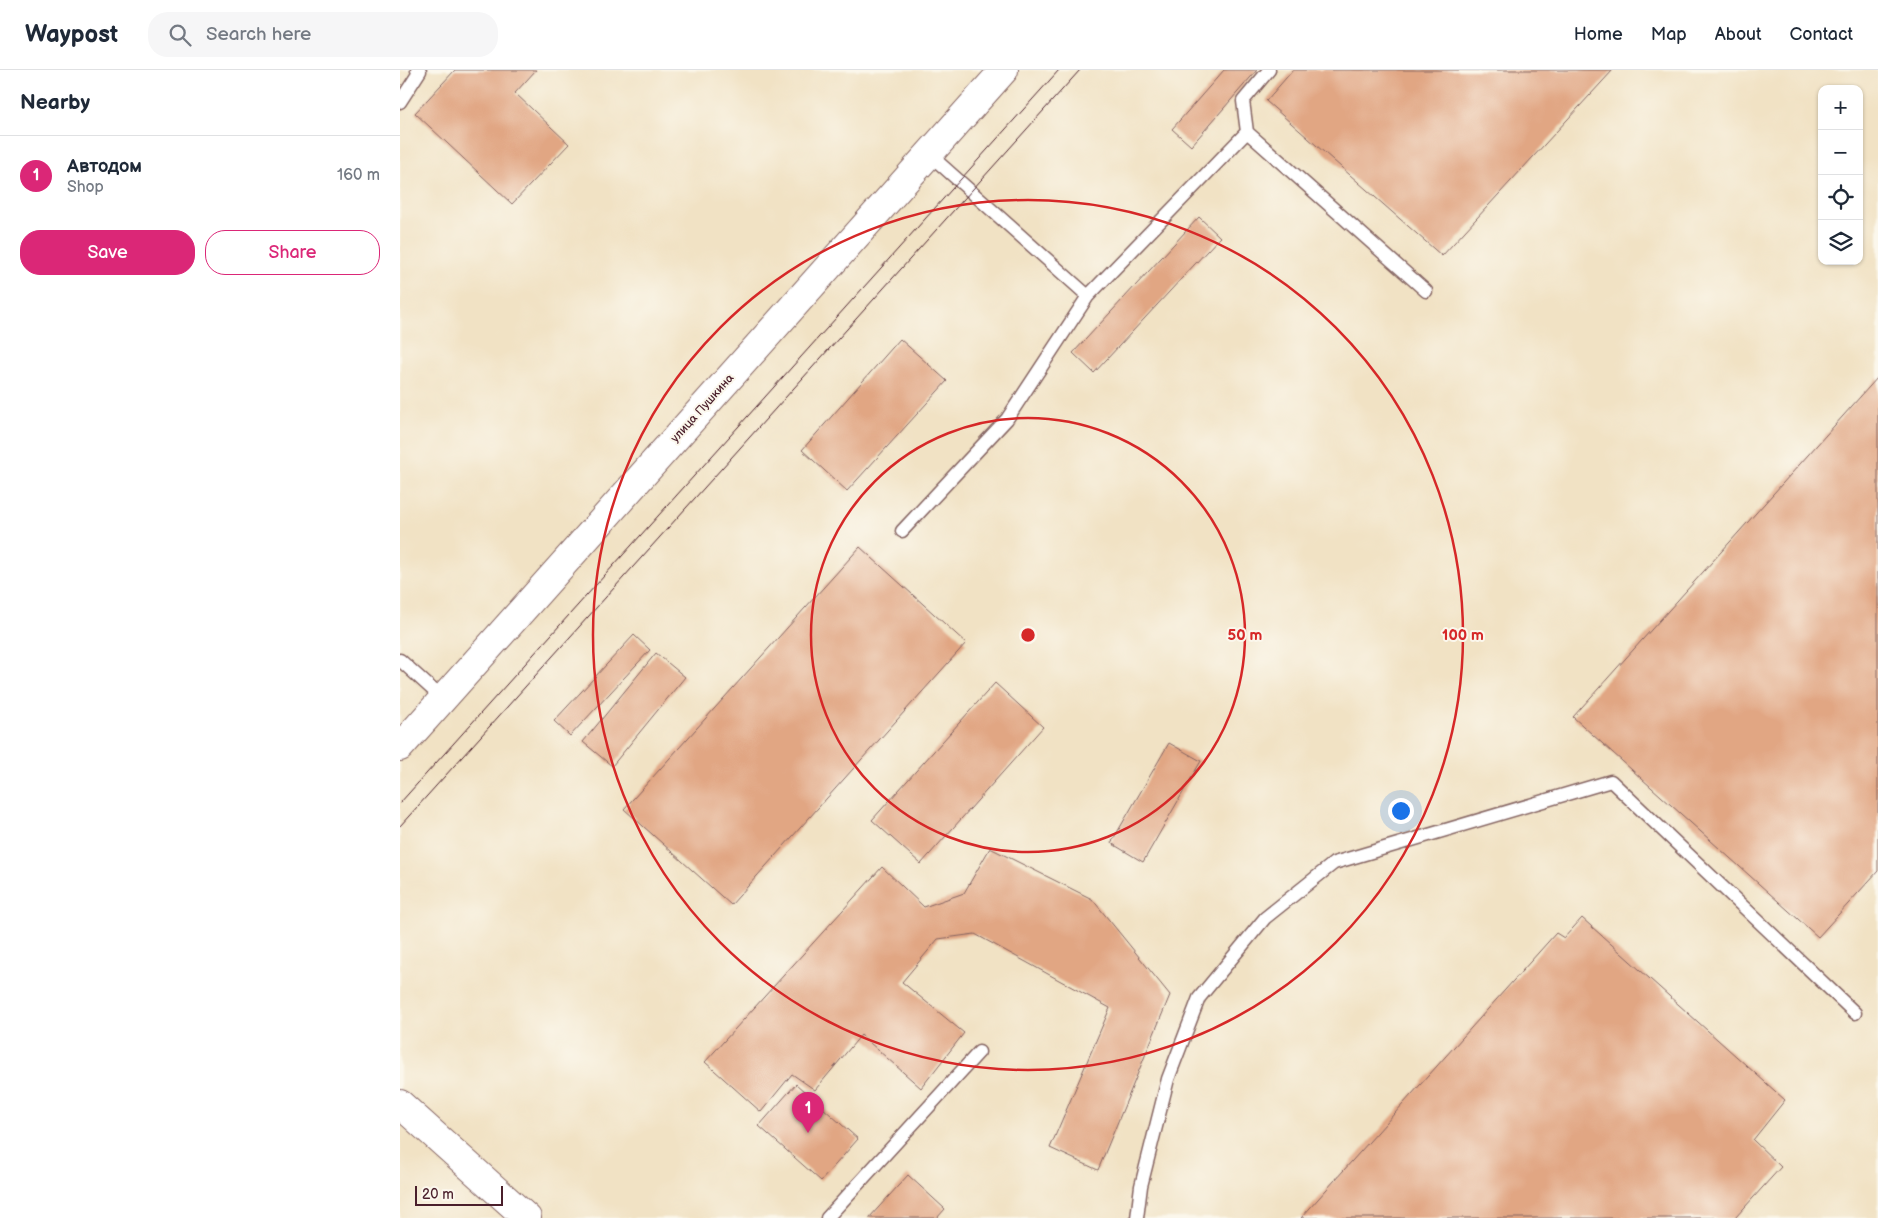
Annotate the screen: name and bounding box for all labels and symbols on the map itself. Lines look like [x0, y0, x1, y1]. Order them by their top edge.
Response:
street label: улица Пушкина [668, 371, 737, 446]
centre of rings [1019, 626, 1037, 644]
text: 50 m [1228, 626, 1263, 645]
text: 100 m [1442, 626, 1484, 645]
your location [1388, 798, 1414, 824]
pin: 1 [792, 1092, 824, 1133]
scale bar [415, 1183, 502, 1206]

